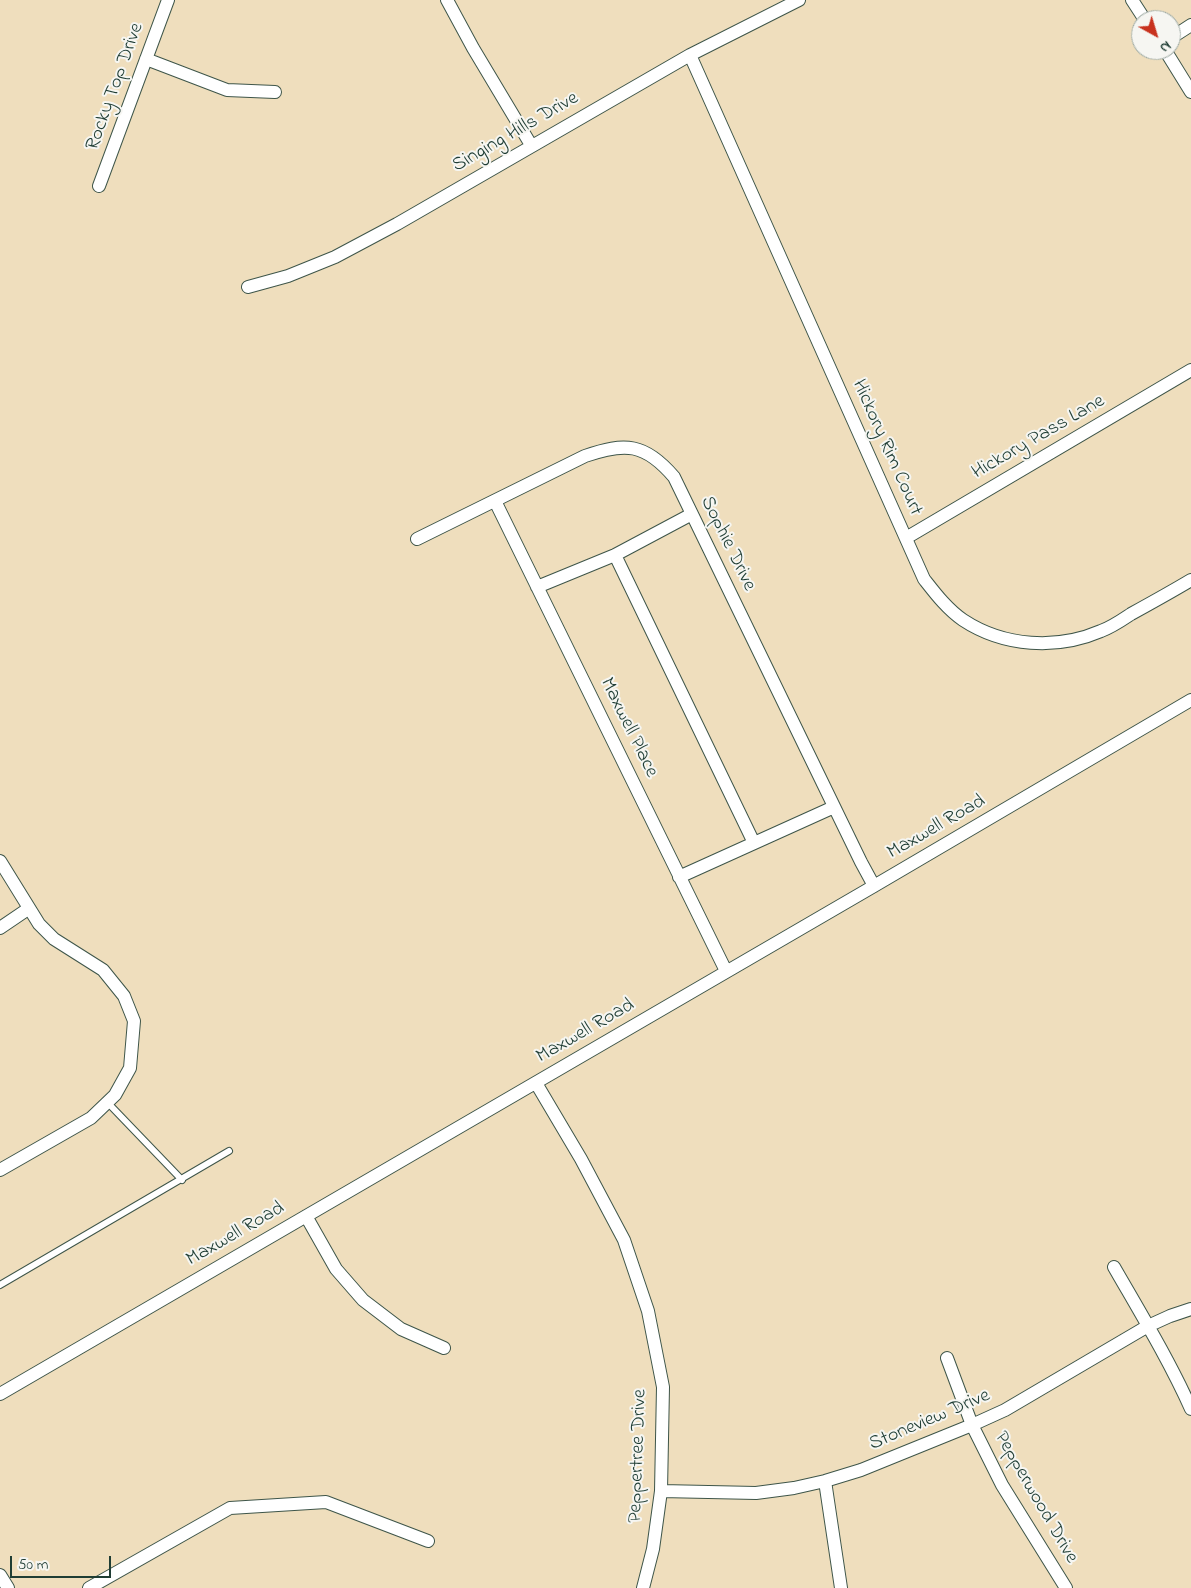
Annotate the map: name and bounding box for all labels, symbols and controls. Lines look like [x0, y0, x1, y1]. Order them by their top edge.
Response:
north arrow [1131, 10, 1181, 60]
street label: Rocky Top Drive [82, 20, 150, 154]
text: N [1155, 35, 1175, 57]
street label: Singing Hills Drive [449, 87, 583, 179]
street label: Hickory Rim Court [845, 376, 927, 520]
street label: Hickory Pass Lane [968, 390, 1110, 486]
street label: Sophie Drive [694, 493, 760, 595]
street label: Maxwell Place [594, 674, 662, 782]
street label: Maxwell Road [884, 790, 990, 866]
street label: Maxwell Road [533, 994, 639, 1070]
street label: Maxwell Road [183, 1197, 289, 1273]
street label: Stoneview Drive [866, 1385, 994, 1457]
street label: Peppertree Drive [625, 1389, 653, 1523]
street label: Pepperwood Drive [988, 1428, 1082, 1568]
scale bar [12, 1546, 114, 1578]
text: 50 m [18, 1554, 48, 1576]

